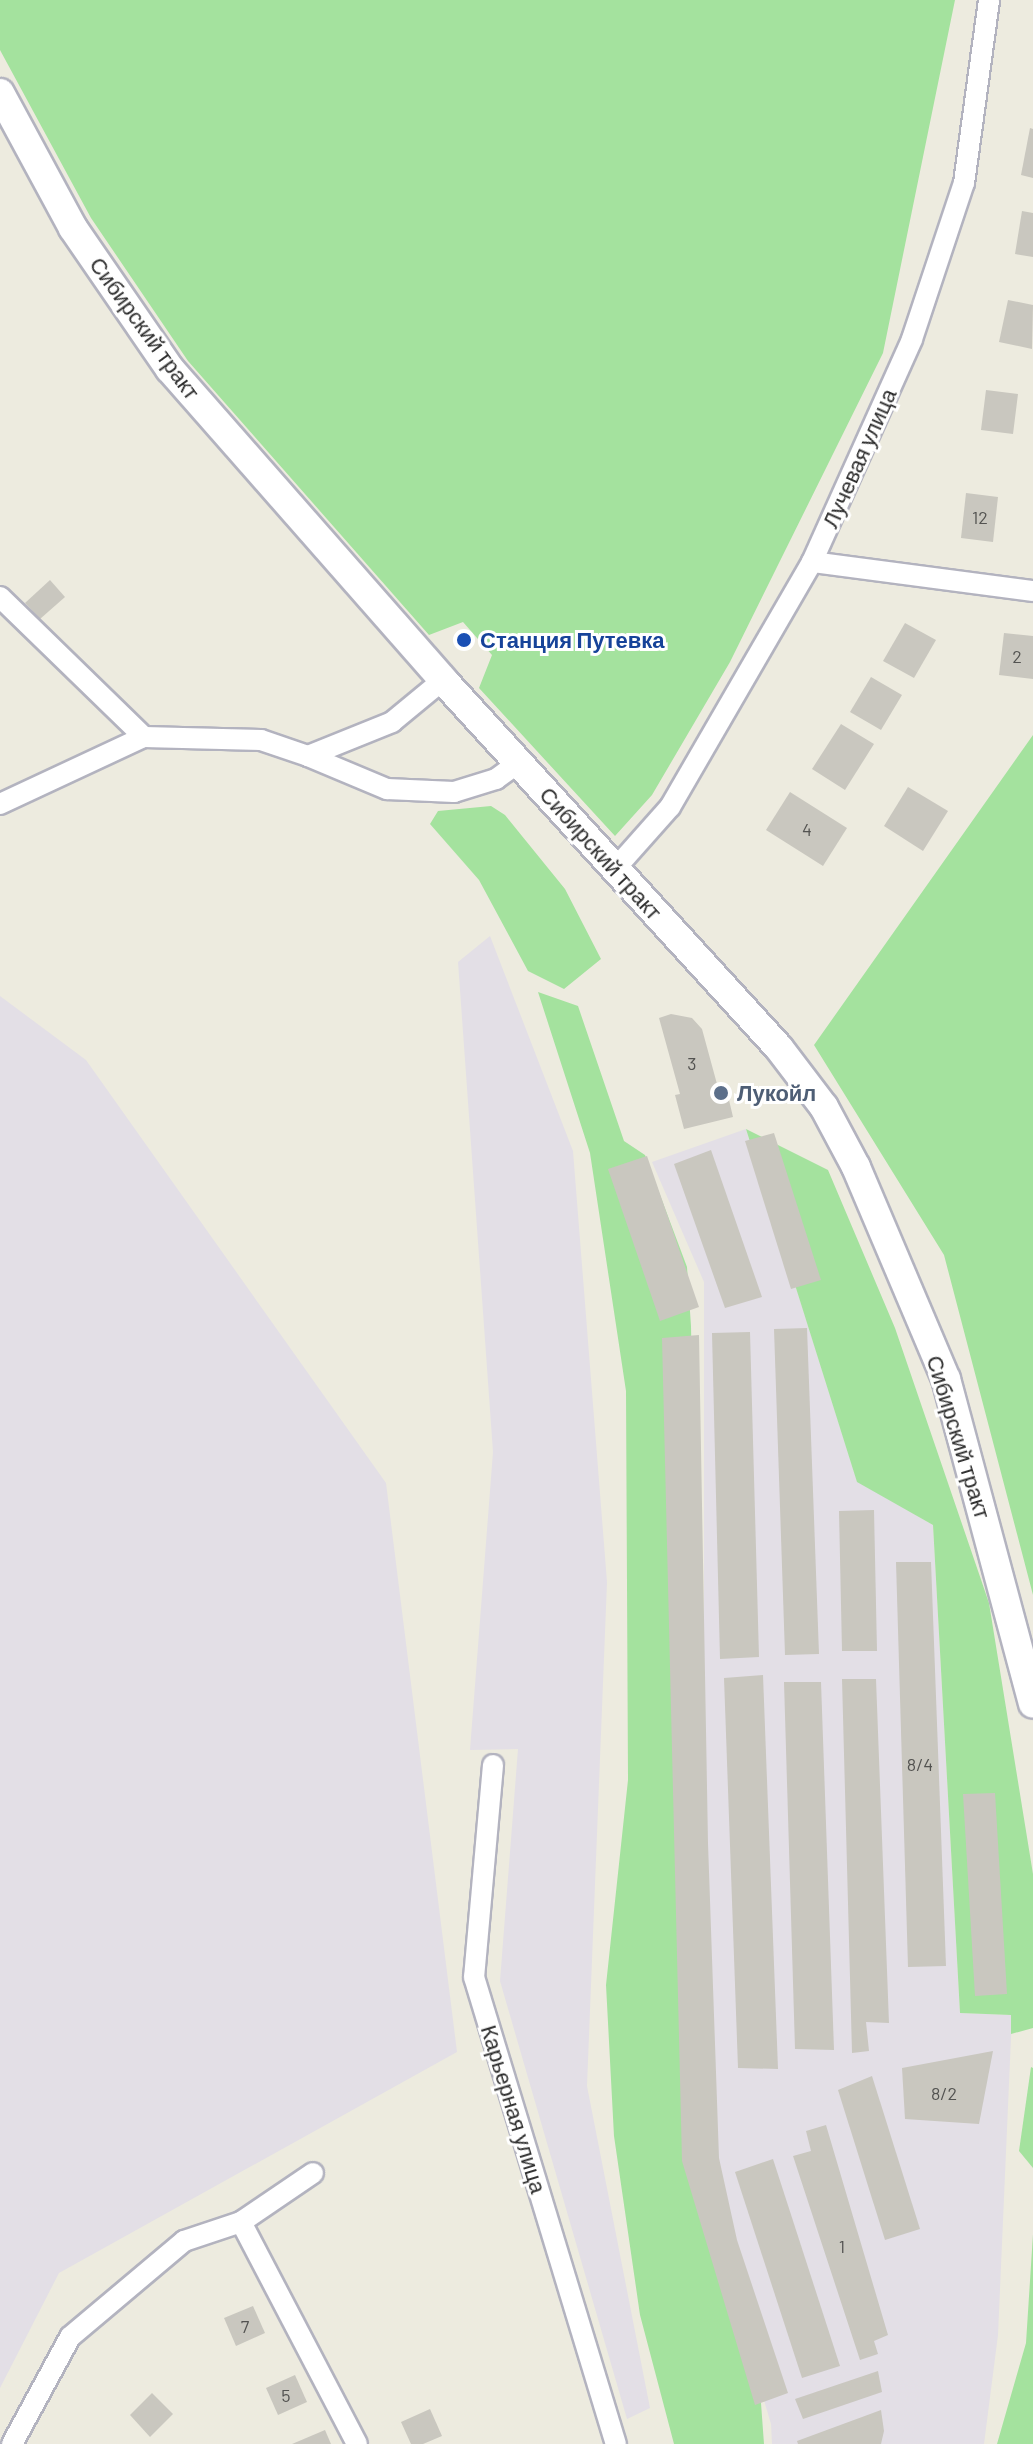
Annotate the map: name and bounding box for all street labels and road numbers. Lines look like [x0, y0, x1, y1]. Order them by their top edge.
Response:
street label: Сибирский тракт [85, 252, 205, 404]
street label: Лучевая улица [816, 384, 902, 532]
street label: Сибирский тракт [535, 781, 667, 925]
street label: Сибирский тракт [922, 1352, 996, 1522]
street label: Карьерная улица [476, 2022, 552, 2196]

